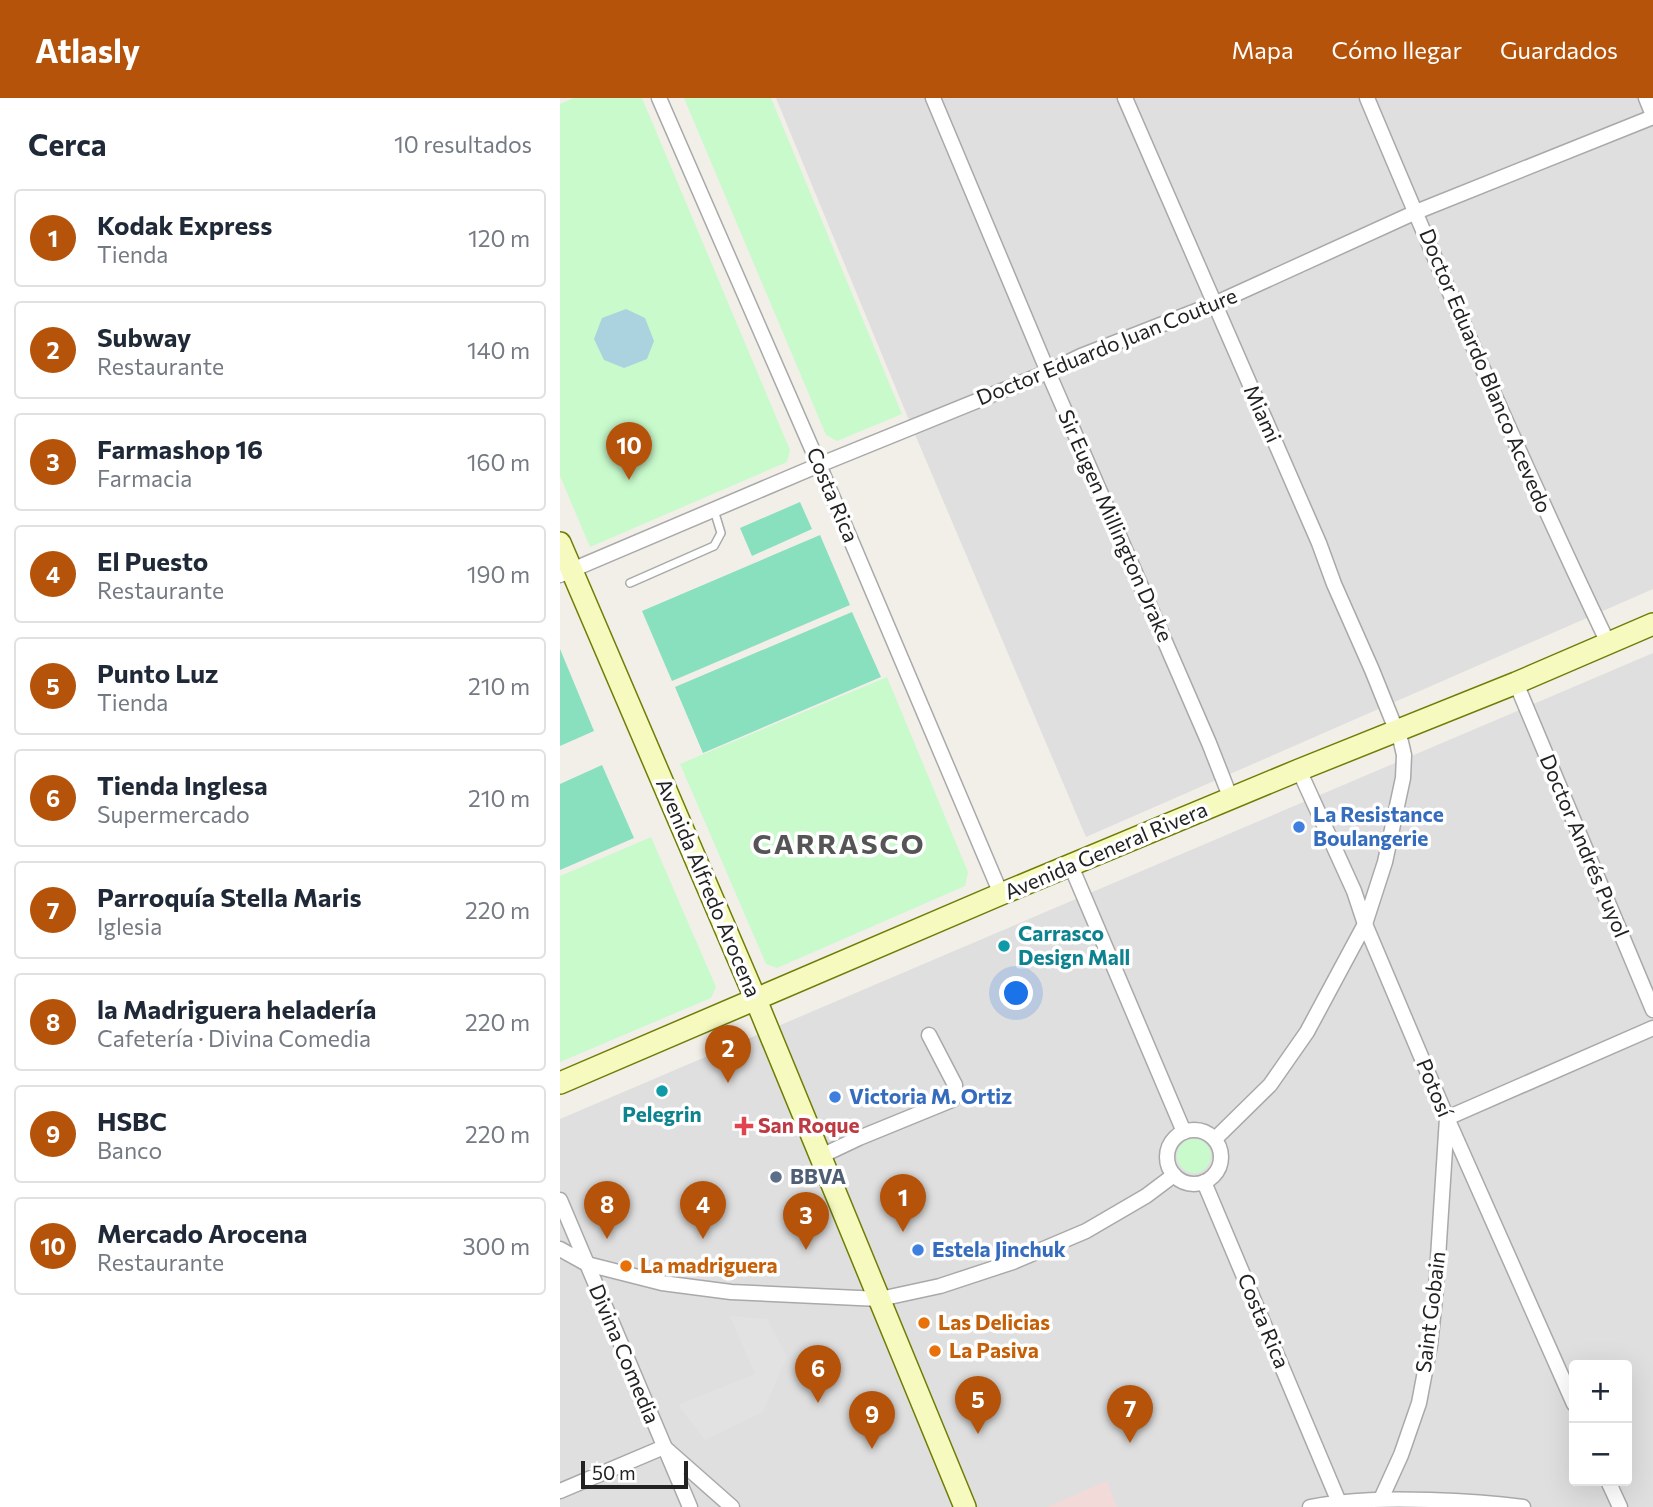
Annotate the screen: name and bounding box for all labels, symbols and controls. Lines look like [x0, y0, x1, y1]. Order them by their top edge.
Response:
text: Atlasly [35, 29, 140, 70]
text: Mapa [1231, 35, 1294, 64]
text: Cómo llegar [1332, 35, 1462, 64]
text: Guardados [1500, 35, 1618, 64]
text: Cerca [28, 125, 107, 162]
text: 10 resultados [394, 130, 532, 158]
text: Kodak Express [97, 209, 272, 240]
text: 1 [48, 224, 58, 252]
text: 120 m [468, 224, 530, 252]
street label: Doctor Eduardo Blanco Acevedo [1415, 225, 1558, 516]
text: Tienda [97, 240, 168, 268]
street label: Doctor Eduardo Juan Couture [972, 282, 1240, 409]
text: Subway [97, 321, 191, 352]
text: 2 [46, 336, 60, 364]
text: 140 m [467, 336, 530, 364]
text: Restaurante [97, 352, 224, 380]
street label: Miami [1240, 381, 1287, 446]
street label: Sir Eugen Millington Drake [1054, 406, 1179, 645]
pin: 10 [606, 422, 652, 480]
text: Farmashop 16 [97, 433, 263, 464]
street label: Costa Rica [802, 443, 865, 546]
text: 3 [46, 448, 60, 476]
text: 160 m [467, 448, 530, 476]
text: Farmacia [97, 464, 192, 492]
text: El Puesto [97, 545, 208, 576]
text: 4 [46, 560, 60, 588]
text: 190 m [467, 560, 530, 588]
text: Restaurante [97, 576, 224, 604]
text: Punto Luz [97, 657, 218, 688]
text: 5 [46, 672, 60, 700]
text: 210 m [468, 672, 530, 700]
text: Tienda [97, 688, 168, 716]
street label: Doctor Andrés Puyol [1535, 750, 1635, 941]
text: Tienda Inglesa [97, 769, 268, 800]
street label: Avenida Alfredo Arocena [652, 774, 767, 1001]
text: 6 [46, 784, 60, 812]
text: 210 m [468, 784, 530, 812]
street label: Avenida General Rivera [1000, 796, 1211, 904]
text: Supermercado [97, 800, 250, 828]
place label: La Resistance Boulangerie [1313, 801, 1444, 850]
marker: La Resistance Boulangerie [1291, 819, 1307, 835]
district label: CARRASCO [753, 826, 925, 860]
text: Parroquía Stella Maris [97, 881, 362, 912]
text: 7 [47, 896, 59, 924]
text: 220 m [465, 896, 530, 924]
text: Iglesia [97, 912, 162, 940]
place label: Carrasco Design Mall [1018, 920, 1130, 969]
marker: Carrasco Design Mall [996, 938, 1012, 954]
your location [999, 976, 1033, 1010]
text: la Madriguera heladería [97, 993, 376, 1024]
text: 8 [46, 1008, 60, 1036]
text: 220 m [465, 1008, 530, 1036]
text: Cafetería · Divina Comedia [97, 1024, 371, 1052]
pin: 2 [705, 1025, 751, 1083]
street label: Potosí [1412, 1054, 1459, 1121]
marker: Pelegrin [654, 1083, 670, 1099]
place label: Victoria M. Ortiz [849, 1083, 1012, 1108]
marker: Victoria M. Ortiz [827, 1089, 843, 1105]
place label: Pelegrin [622, 1101, 702, 1126]
text: HSBC [97, 1105, 167, 1136]
place label: San Roque [758, 1112, 860, 1137]
marker: San Roque [736, 1118, 752, 1134]
text: 9 [46, 1120, 60, 1148]
text: 220 m [465, 1120, 530, 1148]
text: Banco [97, 1136, 162, 1164]
place label: BBVA [790, 1163, 846, 1188]
marker: BBVA [768, 1169, 784, 1185]
pin: 1 [880, 1174, 926, 1232]
pin: 8 [584, 1181, 630, 1239]
pin: 4 [680, 1181, 726, 1239]
pin: 3 [783, 1192, 829, 1250]
text: Mercado Arocena [97, 1217, 308, 1248]
text: 10 [40, 1232, 66, 1260]
text: 300 m [462, 1232, 530, 1260]
place label: Estela Jinchuk [932, 1236, 1066, 1261]
marker: Estela Jinchuk [910, 1242, 926, 1258]
text: Restaurante [97, 1248, 224, 1276]
street label: Saint Gobain [1410, 1250, 1449, 1374]
place label: La madriguera [640, 1252, 778, 1277]
marker: La madriguera [618, 1258, 634, 1274]
street label: Costa Rica [1233, 1269, 1296, 1372]
street label: Divina Comedia [585, 1280, 666, 1427]
place label: Las Delicias [938, 1309, 1050, 1334]
marker: Las Delicias [916, 1315, 932, 1331]
place label: La Pasiva [949, 1337, 1039, 1362]
marker: La Pasiva [927, 1343, 943, 1359]
pin: 6 [795, 1345, 841, 1403]
map controls [1569, 1360, 1632, 1486]
button: + [1569, 1360, 1632, 1423]
pin: 5 [955, 1376, 1001, 1434]
pin: 7 [1107, 1385, 1153, 1443]
pin: 9 [849, 1391, 895, 1449]
button: − [1569, 1423, 1632, 1486]
scale bar [581, 1458, 688, 1490]
text: 50 m [592, 1461, 636, 1484]

